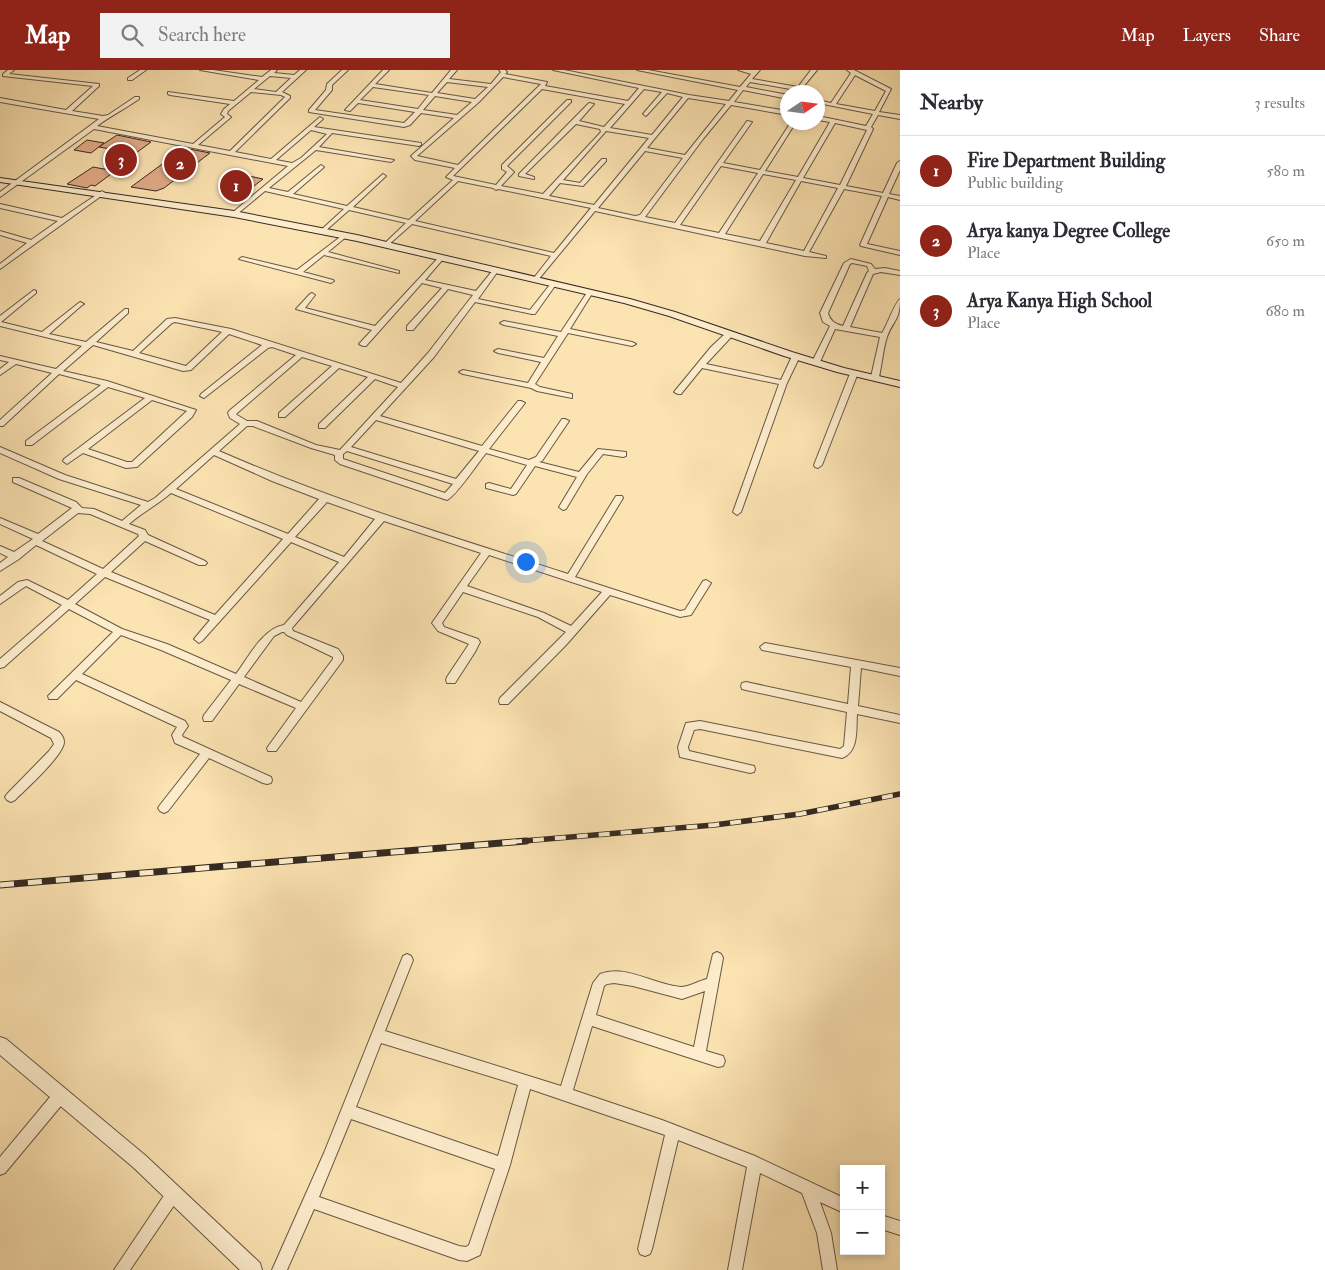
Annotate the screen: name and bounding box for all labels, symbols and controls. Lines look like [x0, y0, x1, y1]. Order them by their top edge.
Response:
search box [100, 13, 450, 58]
text: Map [25, 20, 70, 51]
icon: search [118, 21, 146, 49]
text: Search here [158, 23, 246, 47]
text: Map [1121, 24, 1155, 47]
text: Layers [1183, 24, 1231, 47]
text: Share [1259, 24, 1300, 47]
north arrow [780, 85, 825, 130]
text: Nearby [920, 89, 983, 116]
text: 3 results [1254, 93, 1305, 113]
pin: 3 [105, 141, 137, 179]
pin: 2 [164, 145, 196, 183]
text: Fire Department Building [967, 149, 1165, 173]
text: 1 [933, 161, 939, 181]
text: 580 m [1266, 161, 1305, 181]
pin: 1 [220, 167, 252, 205]
text: Public building [967, 173, 1063, 193]
text: Arya kanya Degree College [967, 219, 1170, 243]
text: 2 [932, 231, 940, 251]
text: 650 m [1266, 231, 1305, 251]
text: Place [967, 243, 1000, 263]
text: Arya Kanya High School [967, 289, 1152, 313]
text: 3 [933, 301, 939, 321]
text: 680 m [1265, 301, 1305, 321]
text: Place [967, 313, 1000, 333]
your location [513, 549, 539, 575]
map controls [840, 1165, 885, 1255]
button: + [840, 1165, 885, 1210]
button: − [840, 1210, 885, 1255]

